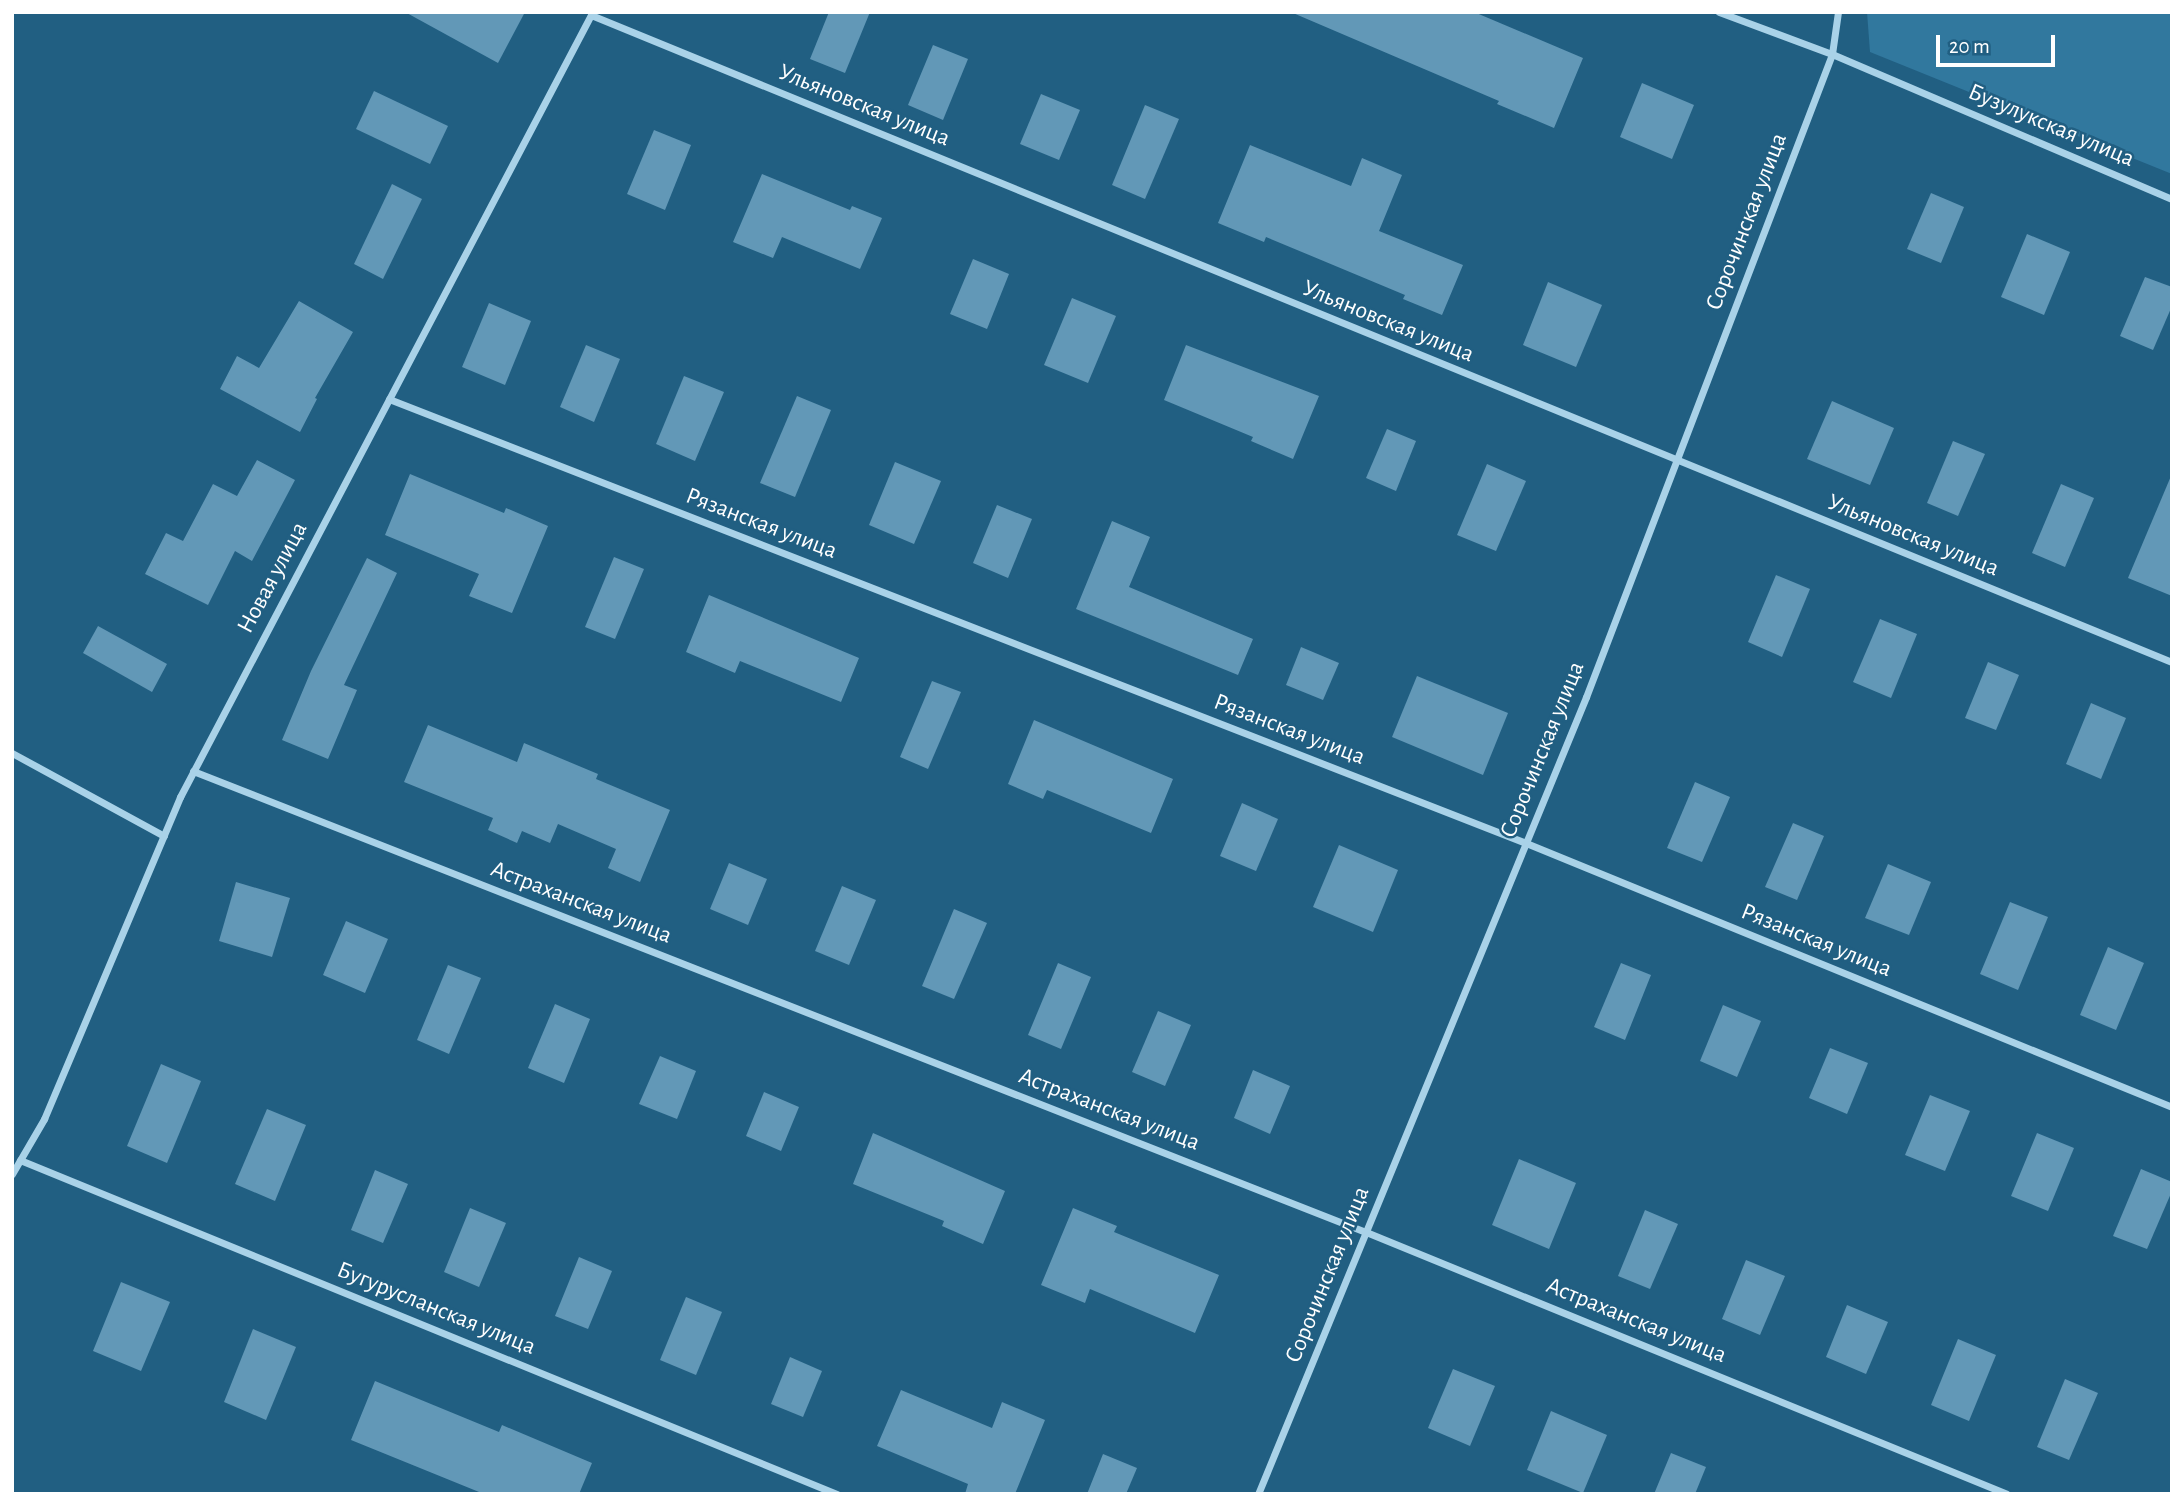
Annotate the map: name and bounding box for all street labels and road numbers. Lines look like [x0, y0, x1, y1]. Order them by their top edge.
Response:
street label: Ульяновская улица [774, 58, 954, 154]
street label: Бузулукская улица [1964, 78, 2138, 174]
street label: Сорочинская улица [1700, 129, 1794, 315]
street label: Ульяновская улица [1298, 274, 1478, 370]
street label: Рязанская улица [681, 482, 841, 566]
street label: Ульяновская улица [1823, 488, 2003, 584]
street label: Новая улица [232, 517, 314, 639]
street label: Сорочинская улица [1495, 658, 1591, 842]
street label: Рязанская улица [1209, 688, 1369, 772]
street label: Астраханская улица [486, 855, 676, 951]
street label: Рязанская улица [1736, 898, 1896, 984]
street label: Астраханская улица [1014, 1062, 1204, 1158]
street label: Сорочинская улица [1280, 1183, 1376, 1367]
street label: Бугурусланская улица [332, 1256, 540, 1362]
street label: Астраханская улица [1542, 1272, 1730, 1370]

